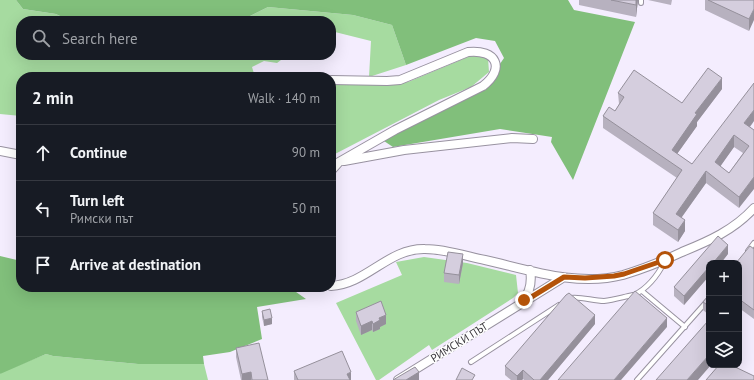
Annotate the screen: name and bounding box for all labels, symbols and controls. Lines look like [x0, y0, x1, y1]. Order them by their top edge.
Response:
search box [16, 16, 336, 60]
icon: search [30, 27, 52, 49]
text: Search here [62, 29, 138, 48]
text: 2 min [32, 87, 73, 109]
text: Walk · 140 m [248, 90, 320, 107]
icon: ahead [32, 142, 54, 164]
text: Continue [70, 143, 127, 162]
text: 90 m [292, 144, 320, 161]
text: Turn left [70, 191, 124, 210]
icon: left [32, 198, 54, 220]
text: 50 m [292, 200, 320, 217]
text: Римски път [70, 210, 133, 227]
route start [656, 251, 674, 269]
icon: arrive [32, 254, 54, 276]
text: Arrive at destination [70, 255, 201, 274]
map controls [706, 260, 742, 368]
button: + [706, 260, 742, 296]
route end [515, 291, 533, 309]
button: − [706, 296, 742, 332]
street label: РИМСКИ ПЪТ [428, 319, 490, 365]
button: layers [706, 332, 742, 368]

